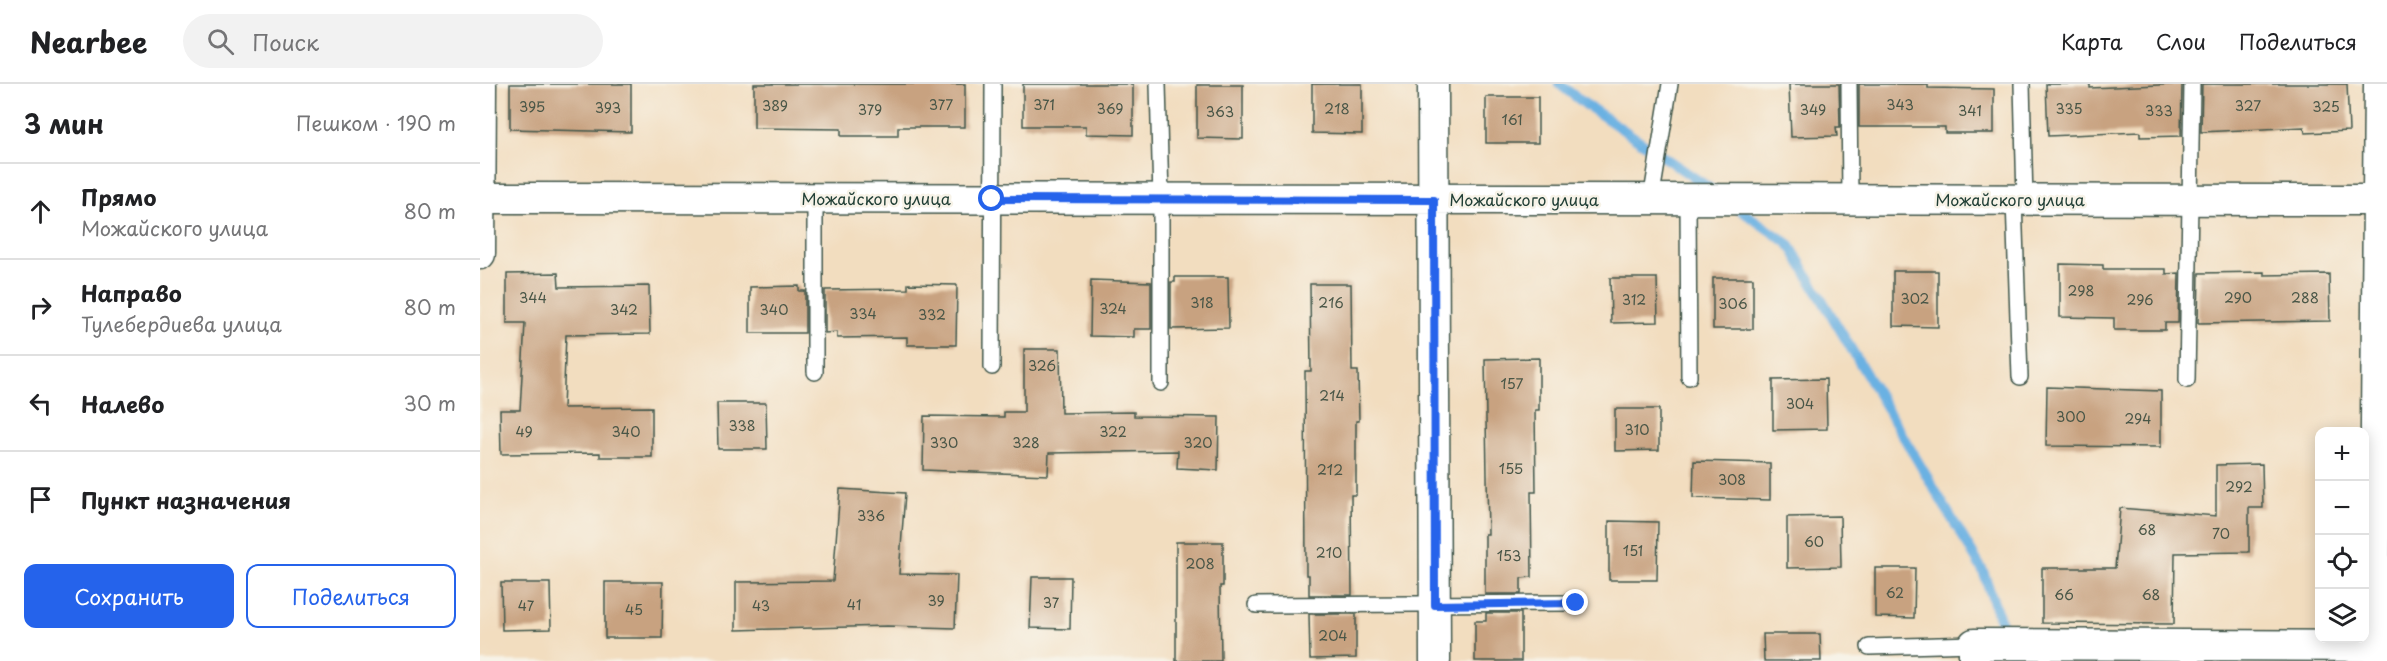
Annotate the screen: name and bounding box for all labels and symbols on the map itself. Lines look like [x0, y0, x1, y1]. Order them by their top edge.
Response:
house number: 377 [929, 94, 953, 115]
house number: 371 [1033, 94, 1055, 115]
house number: 343 [1886, 94, 1914, 115]
house number: 389 [762, 95, 788, 116]
house number: 327 [2235, 95, 2261, 116]
house number: 395 [519, 96, 545, 117]
house number: 325 [2312, 96, 2340, 117]
house number: 393 [595, 97, 621, 118]
house number: 369 [1097, 98, 1123, 119]
house number: 218 [1324, 98, 1350, 119]
house number: 335 [2055, 98, 2083, 119]
house number: 379 [858, 99, 882, 120]
house number: 349 [1800, 99, 1826, 120]
house number: 341 [1958, 100, 1982, 121]
house number: 333 [2145, 100, 2173, 121]
house number: 363 [1206, 101, 1234, 122]
house number: 161 [1502, 109, 1522, 130]
route start [978, 185, 1004, 211]
street label: Можайского улица [801, 186, 951, 210]
street label: Можайского улица [1449, 187, 1599, 211]
street label: Можайского улица [1935, 187, 2085, 211]
house number: 298 [2067, 280, 2095, 301]
house number: 344 [519, 287, 547, 308]
house number: 290 [2224, 287, 2252, 308]
house number: 288 [2291, 287, 2319, 308]
house number: 302 [1901, 288, 1930, 309]
house number: 312 [1622, 289, 1646, 310]
house number: 296 [2127, 289, 2153, 310]
house number: 318 [1190, 292, 1214, 313]
house number: 216 [1318, 292, 1344, 313]
house number: 306 [1718, 293, 1748, 314]
house number: 324 [1099, 298, 1127, 319]
house number: 342 [610, 299, 638, 320]
house number: 340 [760, 299, 788, 320]
house number: 334 [849, 303, 877, 324]
house number: 332 [918, 304, 946, 325]
house number: 326 [1028, 355, 1056, 376]
house number: 157 [1501, 373, 1524, 394]
house number: 214 [1319, 385, 1345, 406]
house number: 304 [1786, 393, 1814, 414]
house number: 300 [2056, 406, 2086, 427]
house number: 294 [2124, 408, 2152, 429]
house number: 338 [728, 415, 756, 436]
house number: 310 [1625, 419, 1649, 440]
house number: 49 [515, 421, 533, 442]
house number: 340 [612, 421, 640, 442]
house number: 322 [1099, 421, 1127, 442]
house number: 330 [930, 432, 958, 453]
house number: 328 [1012, 432, 1040, 453]
house number: 320 [1184, 432, 1212, 453]
house number: 155 [1499, 458, 1523, 479]
house number: 212 [1317, 459, 1343, 480]
house number: 308 [1718, 469, 1746, 490]
house number: 292 [2225, 476, 2253, 497]
house number: 336 [857, 505, 885, 526]
house number: 68 [2138, 519, 2156, 540]
house number: 70 [2212, 523, 2230, 544]
house number: 60 [1804, 531, 1824, 552]
house number: 151 [1623, 540, 1643, 561]
house number: 210 [1316, 542, 1342, 563]
house number: 153 [1497, 545, 1521, 566]
house number: 208 [1185, 553, 1215, 574]
house number: 62 [1886, 582, 1904, 603]
house number: 66 [2054, 584, 2074, 605]
house number: 68 [2142, 584, 2160, 605]
route end [1562, 589, 1588, 615]
house number: 39 [927, 590, 945, 611]
house number: 37 [1043, 592, 1060, 613]
house number: 41 [847, 594, 861, 615]
house number: 47 [518, 595, 535, 616]
house number: 43 [752, 595, 770, 616]
house number: 45 [625, 599, 643, 620]
house number: 204 [1318, 625, 1348, 646]

